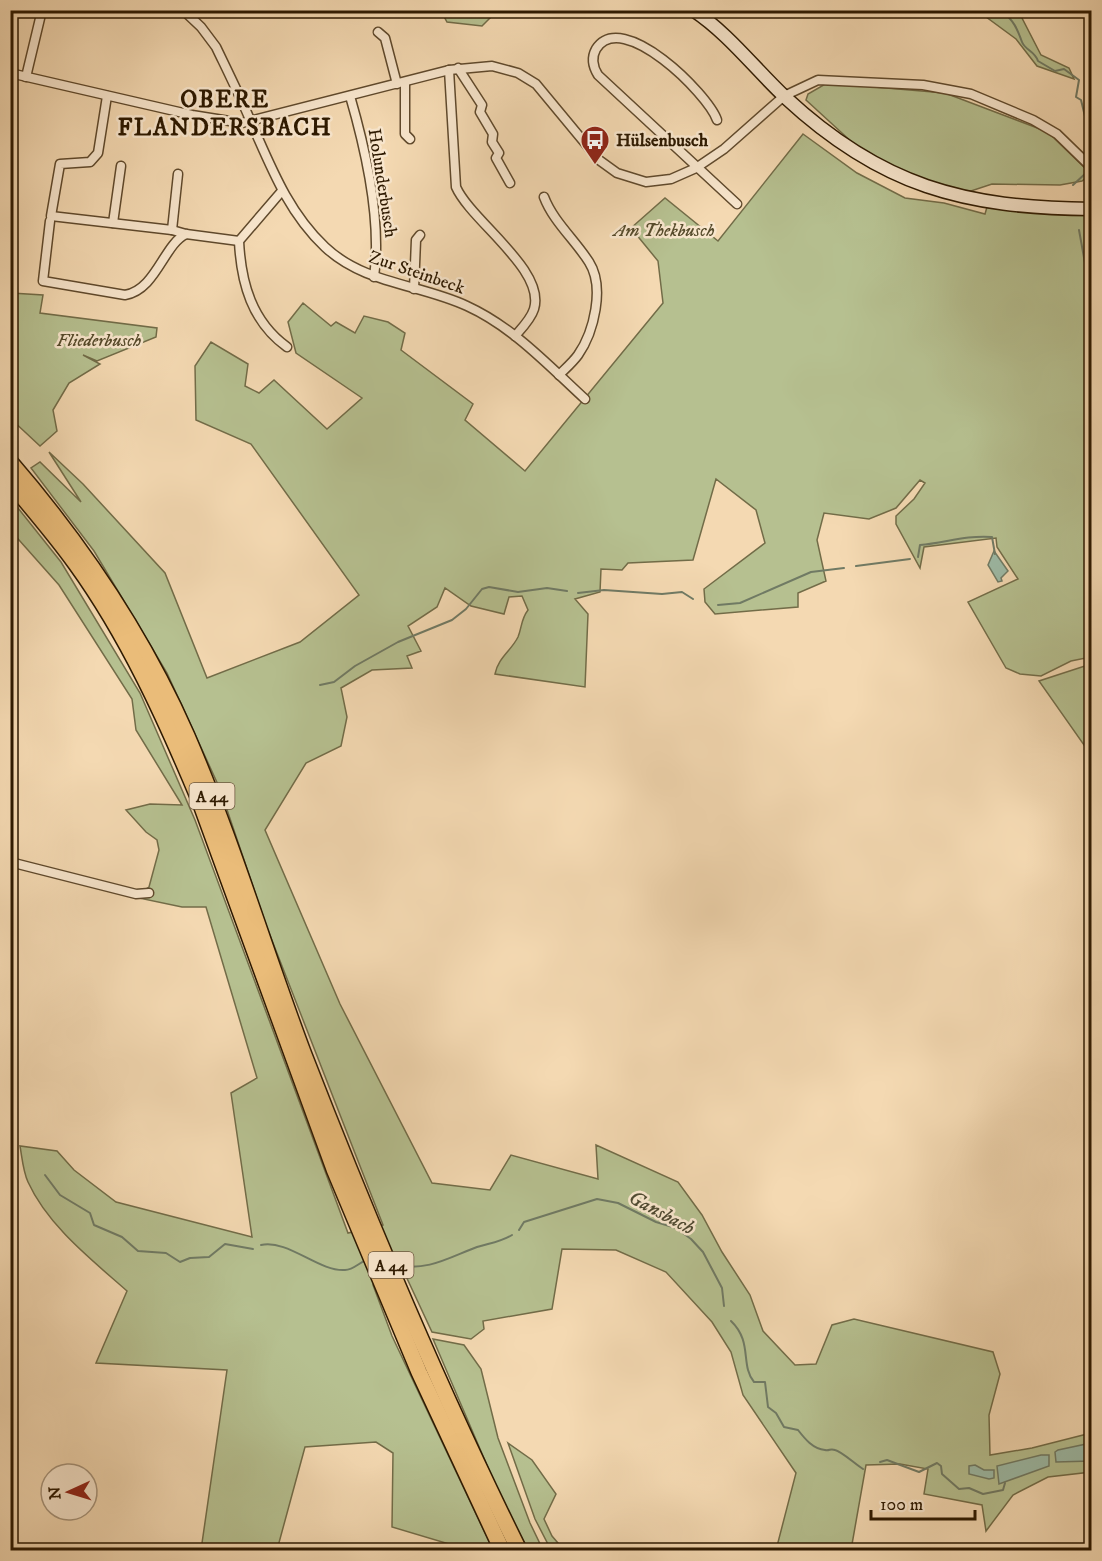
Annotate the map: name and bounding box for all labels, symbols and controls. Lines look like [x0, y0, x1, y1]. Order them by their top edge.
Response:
district label: OBERE FLANDERSBACH [118, 85, 332, 143]
bus stop icon: Hülsenbusch [579, 124, 611, 166]
street label: Holunderbusch [363, 127, 402, 240]
place label: Hülsenbusch [616, 130, 709, 152]
park label: Am Thekbusch [611, 220, 715, 242]
street label: Zur Steinbeck [366, 246, 468, 300]
park label: Fliederbusch [57, 330, 141, 352]
road number: A 44 [190, 783, 234, 809]
water label: Gansbach [624, 1186, 699, 1241]
road number: A 44 [368, 1252, 414, 1278]
north arrow [39, 1462, 99, 1522]
scale bar [871, 1483, 974, 1521]
text: N [45, 1486, 65, 1500]
text: 100 m [880, 1494, 923, 1516]

